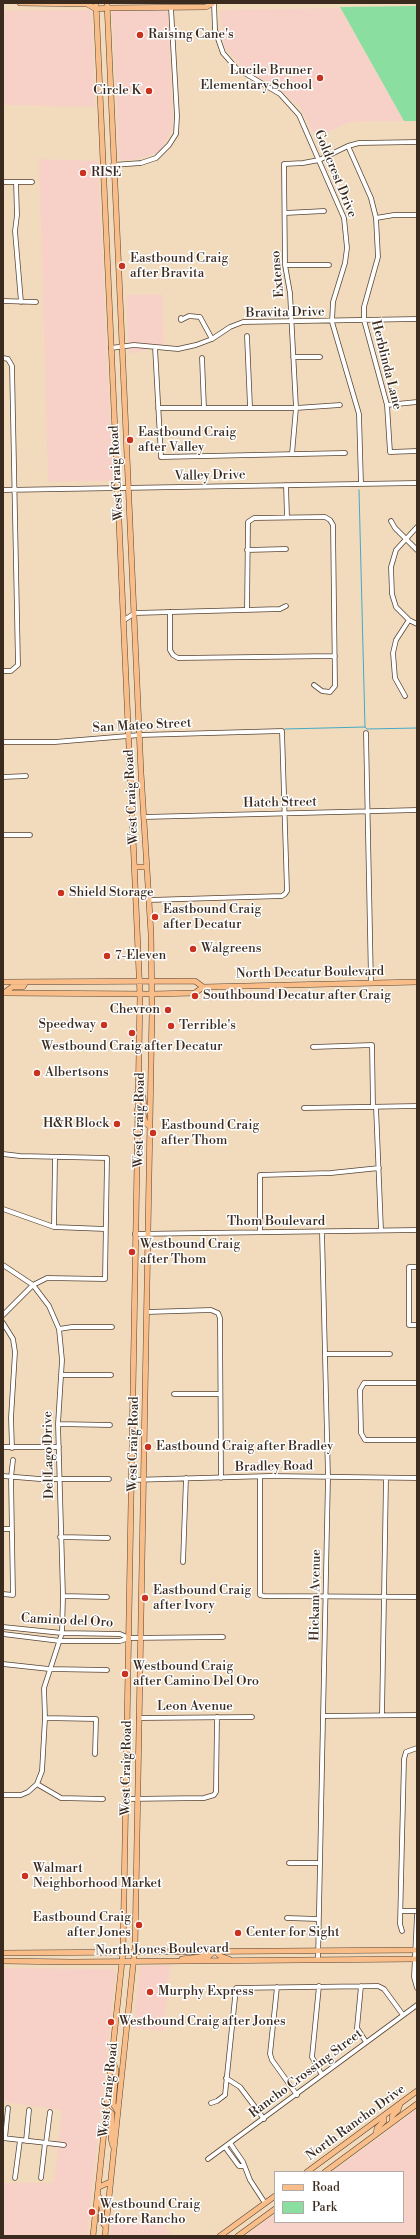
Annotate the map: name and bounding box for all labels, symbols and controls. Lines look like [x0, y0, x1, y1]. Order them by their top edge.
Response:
place label: Raising Cane's [148, 27, 234, 43]
marker: Raising Cane's [135, 30, 145, 40]
place label: Lucile Bruner Elementary School [200, 63, 312, 94]
marker: Lucile Bruner Elementary School [315, 73, 325, 83]
place label: Circle K [93, 83, 141, 99]
marker: Circle K [144, 86, 154, 96]
street label: Goldcrest Drive [310, 128, 360, 220]
place label: RISE [91, 165, 121, 181]
marker: RISE [78, 168, 88, 178]
street label: Extenso [268, 250, 288, 298]
place label: Eastbound Craig after Bravita [130, 251, 228, 282]
marker: Eastbound Craig after Bravita [117, 261, 127, 271]
street label: Bravita Drive [245, 305, 325, 321]
street label: Herblinda Lane [367, 319, 405, 411]
street label: West Craig Road [107, 425, 127, 521]
place label: Eastbound Craig after Valley [138, 425, 236, 456]
marker: Eastbound Craig after Valley [125, 435, 135, 445]
street label: Valley Drive [174, 468, 246, 484]
street label: San Mateo Street [92, 716, 192, 736]
street label: West Craig Road [122, 749, 142, 845]
street label: Hatch Street [243, 795, 317, 811]
place label: Shield Storage [69, 885, 153, 901]
marker: Shield Storage [56, 888, 66, 898]
place label: Eastbound Craig after Decatur [163, 902, 261, 933]
marker: Eastbound Craig after Decatur [150, 912, 160, 922]
place label: Walgreens [201, 941, 262, 957]
marker: Walgreens [188, 944, 198, 954]
place label: 7-Eleven [115, 948, 166, 964]
marker: 7-Eleven [102, 951, 112, 961]
street label: North Decatur Boulevard [236, 964, 384, 982]
place label: Southbound Decatur after Craig [203, 988, 391, 1004]
marker: Southbound Decatur after Craig [190, 991, 200, 1001]
place label: Chevron [110, 1002, 160, 1018]
marker: Chevron [163, 1005, 173, 1015]
place label: Speedway [39, 1017, 96, 1033]
place label: Terrible's [179, 1018, 236, 1034]
marker: Speedway [99, 1020, 109, 1030]
marker: Terrible's [166, 1021, 176, 1031]
marker: Westbound Craig after Decatur [127, 1028, 137, 1038]
place label: Westbound Craig after Decatur [41, 1039, 223, 1055]
place label: Albertsons [45, 1065, 109, 1081]
marker: Albertsons [32, 1068, 42, 1078]
street label: West Craig Road [131, 1072, 149, 1168]
place label: H&R Block [43, 1116, 109, 1132]
place label: Eastbound Craig after Thom [161, 1118, 259, 1149]
marker: H&R Block [112, 1119, 122, 1129]
marker: Eastbound Craig after Thom [148, 1128, 158, 1138]
street label: Thom Boulevard [227, 1214, 325, 1230]
place label: Westbound Craig after Thom [140, 1237, 240, 1268]
marker: Westbound Craig after Thom [127, 1247, 137, 1257]
street label: West Craig Road [125, 1396, 143, 1492]
street label: Del Lago Drive [40, 1411, 58, 1499]
place label: Eastbound Craig after Bradley [156, 1439, 333, 1455]
marker: Eastbound Craig after Bradley [143, 1442, 153, 1452]
street label: Bradley Road [235, 1459, 313, 1475]
street label: Hickam Avenue [307, 1549, 325, 1641]
place label: Eastbound Craig after Ivory [153, 1583, 251, 1614]
marker: Eastbound Craig after Ivory [140, 1593, 150, 1603]
street label: Camino del Oro [20, 1611, 114, 1631]
place label: Westbound Craig after Camino Del Oro [133, 1659, 259, 1690]
marker: Westbound Craig after Camino Del Oro [120, 1669, 130, 1679]
street label: Leon Avenue [157, 1699, 233, 1715]
street label: West Craig Road [118, 1720, 136, 1816]
place label: Walmart Neighborhood Market [33, 1861, 162, 1892]
marker: Walmart Neighborhood Market [20, 1871, 30, 1881]
place label: Eastbound Craig after Jones [33, 1910, 131, 1941]
marker: Eastbound Craig after Jones [134, 1920, 144, 1930]
place label: Center for Sight [246, 1925, 339, 1941]
marker: Center for Sight [233, 1928, 243, 1938]
street label: North Jones Boulevard [95, 1941, 229, 1959]
place label: Murphy Express [158, 1984, 254, 2000]
marker: Murphy Express [145, 1987, 155, 1997]
place label: Westbound Craig after Jones [119, 2014, 286, 2030]
marker: Westbound Craig after Jones [106, 2017, 116, 2027]
street label: Rancho Crossing Street [246, 2026, 366, 2122]
street label: West Craig Road [96, 2042, 122, 2138]
street label: North Rancho Drive [303, 2082, 409, 2164]
legend [274, 2171, 404, 2223]
text: Road [312, 2180, 340, 2195]
place label: Westbound Craig before Rancho [100, 2197, 200, 2228]
text: Park [312, 2200, 337, 2215]
marker: Westbound Craig before Rancho [87, 2207, 97, 2217]

